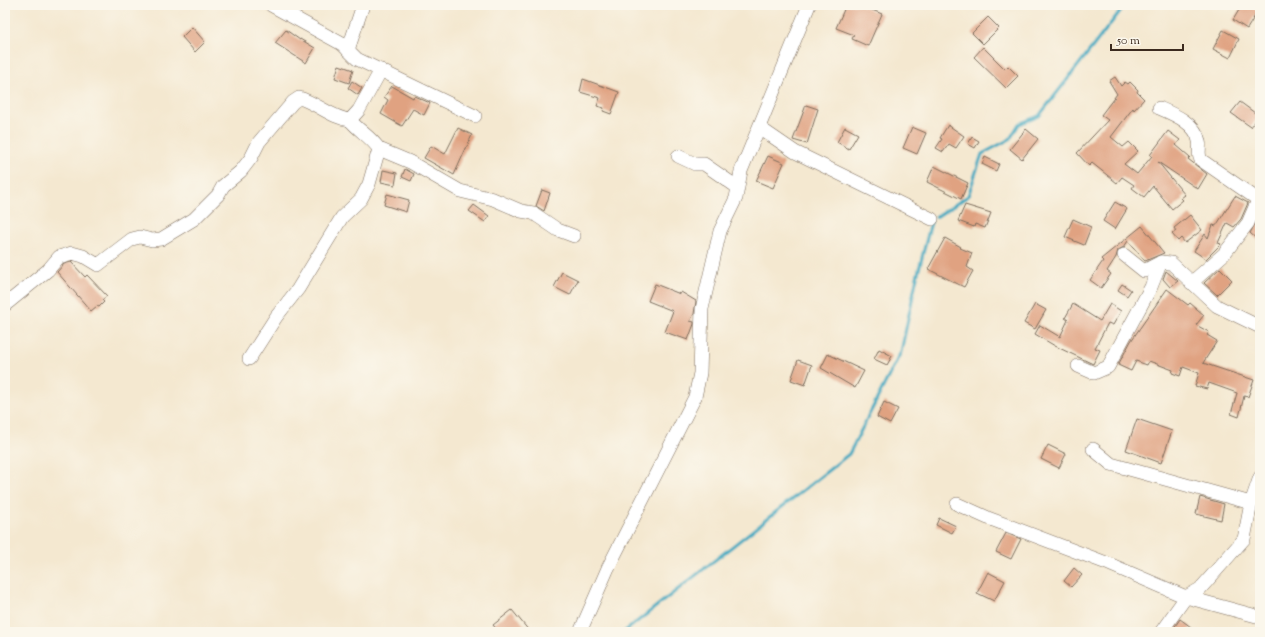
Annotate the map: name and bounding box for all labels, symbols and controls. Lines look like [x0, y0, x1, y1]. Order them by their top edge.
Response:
scale bar [1111, 26, 1183, 52]
text: 50 m [1116, 32, 1140, 50]

